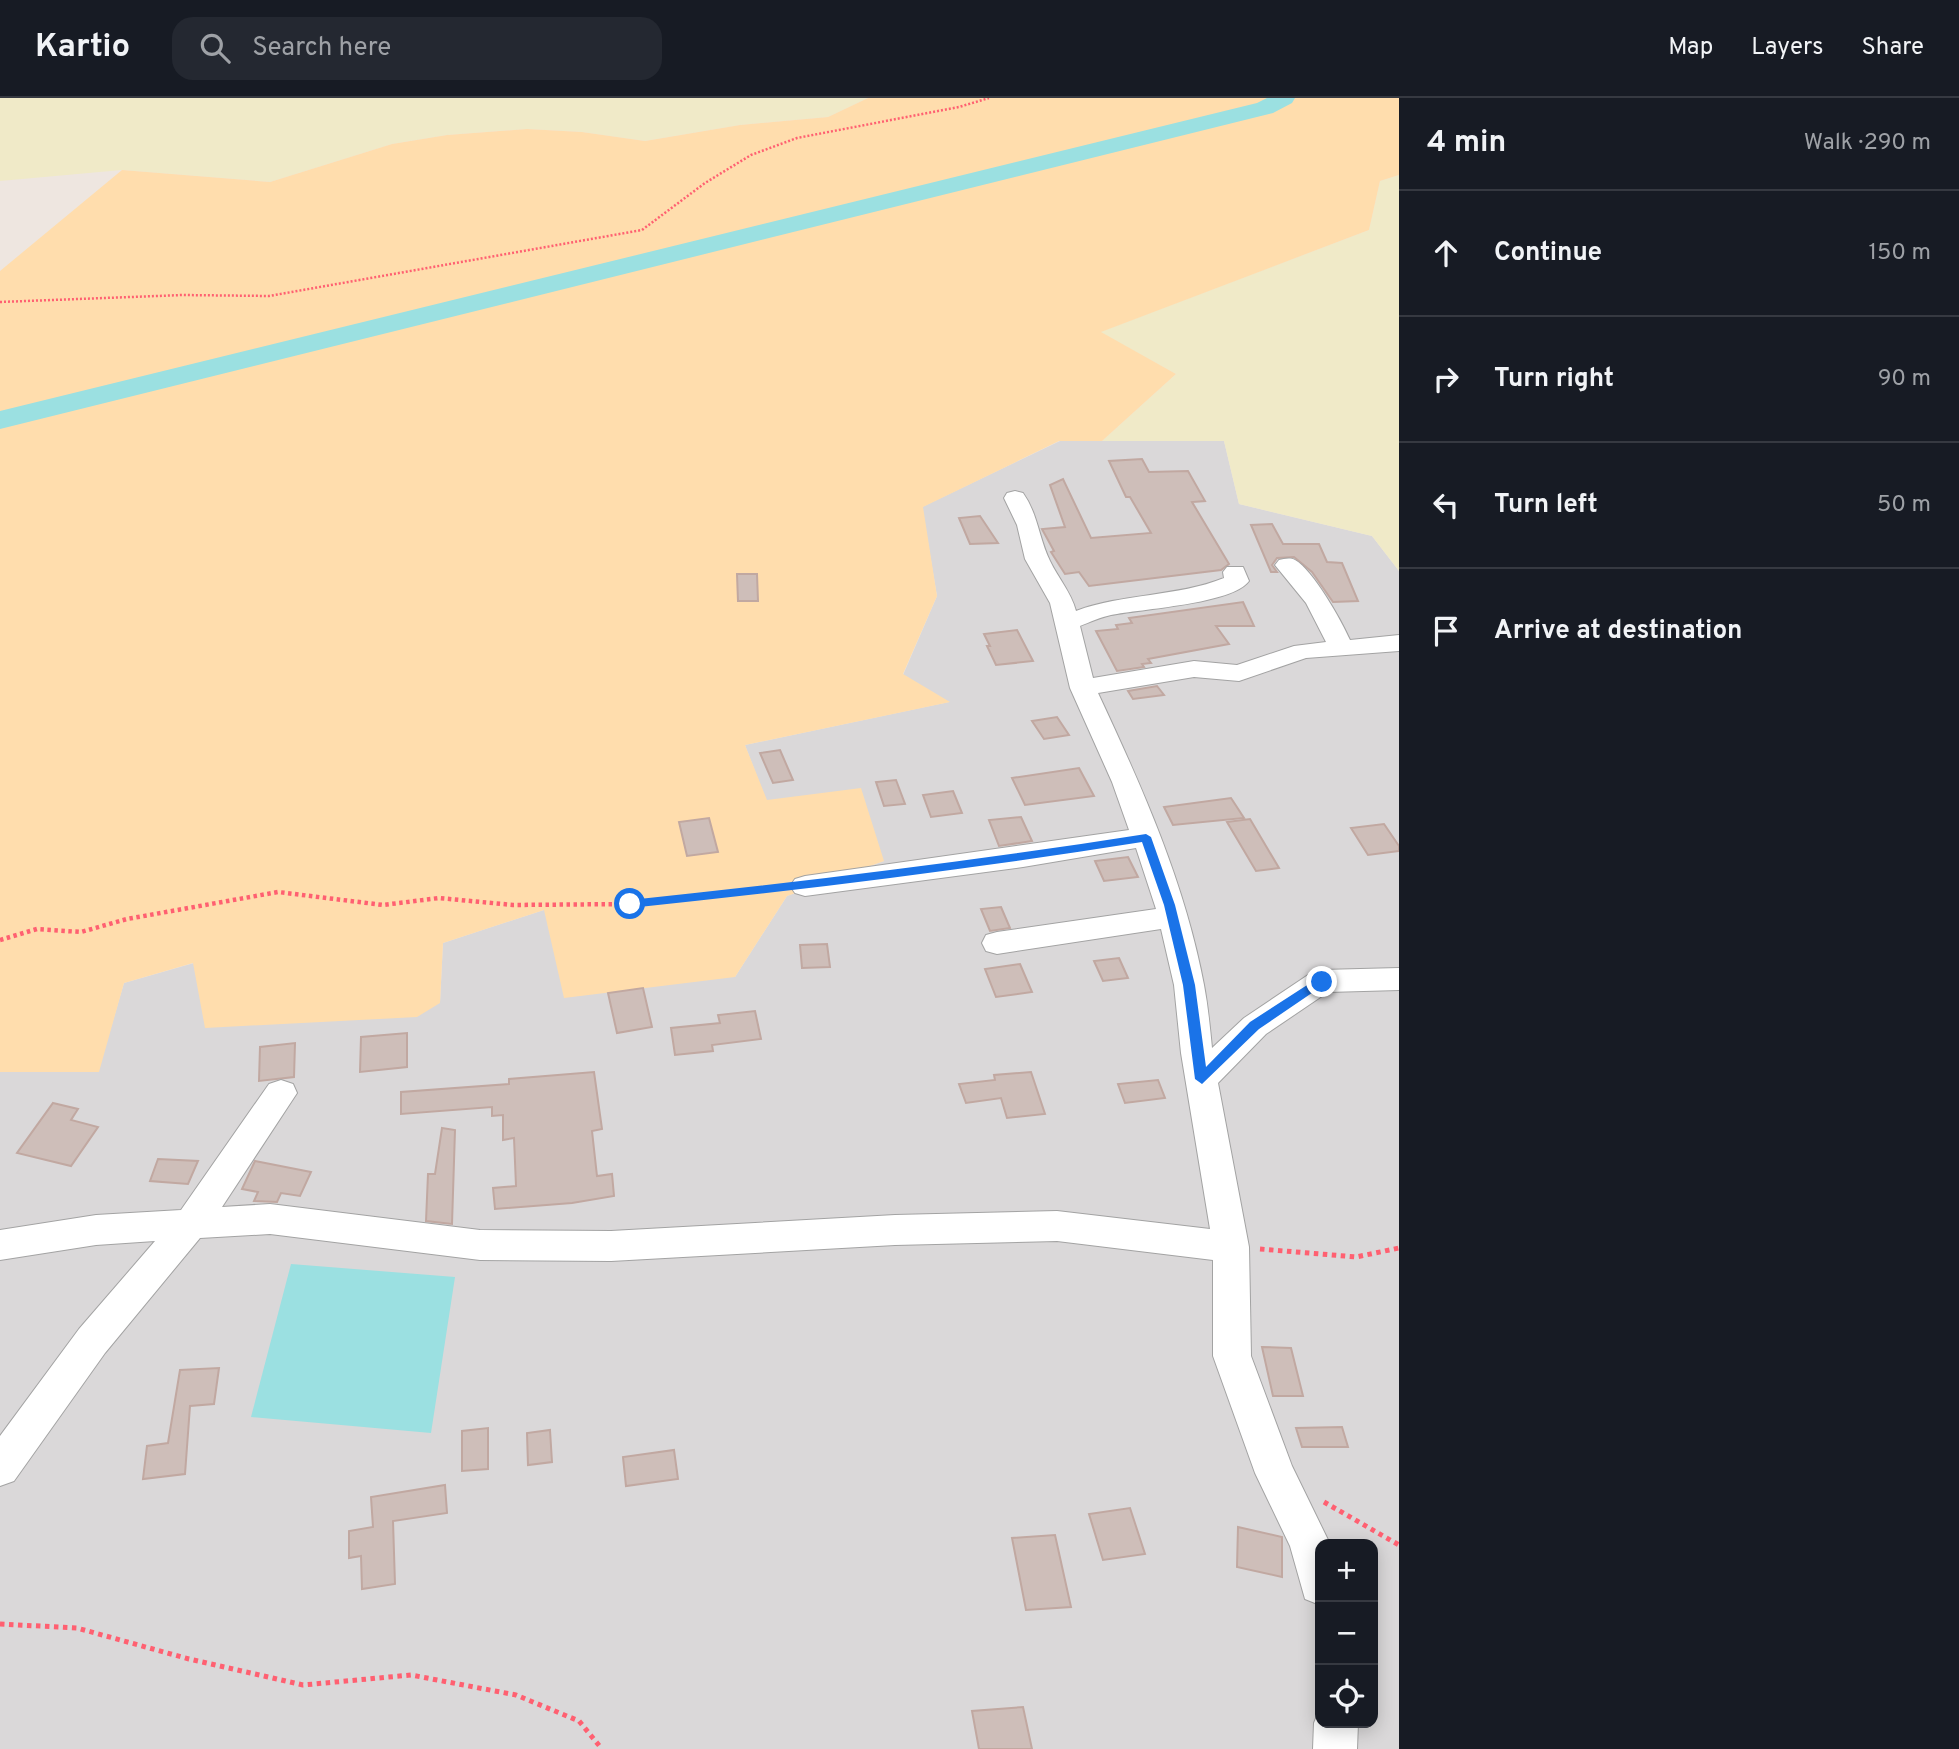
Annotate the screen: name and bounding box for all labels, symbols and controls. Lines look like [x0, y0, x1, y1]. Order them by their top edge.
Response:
search box [172, 17, 662, 80]
text: Kartio [35, 27, 130, 69]
icon: search [196, 29, 234, 67]
text: Search here [252, 32, 391, 65]
text: Map [1668, 33, 1713, 63]
text: Layers [1751, 33, 1823, 63]
text: Share [1861, 33, 1924, 63]
text: 4 min [1427, 125, 1506, 162]
text: Walk · 290 m [1804, 129, 1931, 158]
icon: ahead [1427, 234, 1465, 272]
text: Continue [1494, 237, 1602, 270]
text: 150 m [1869, 239, 1931, 268]
icon: right [1427, 360, 1465, 398]
text: Turn right [1494, 363, 1614, 396]
text: 90 m [1878, 365, 1931, 394]
icon: left [1427, 486, 1465, 524]
text: Turn left [1494, 489, 1598, 522]
text: 50 m [1877, 491, 1931, 520]
icon: arrive [1427, 612, 1465, 650]
text: Arrive at destination [1494, 615, 1742, 648]
route start [614, 888, 645, 919]
route end [1306, 966, 1337, 997]
map controls [1315, 1539, 1378, 1728]
button: + [1315, 1539, 1378, 1602]
button: − [1315, 1602, 1378, 1665]
button: locate [1315, 1665, 1378, 1728]

